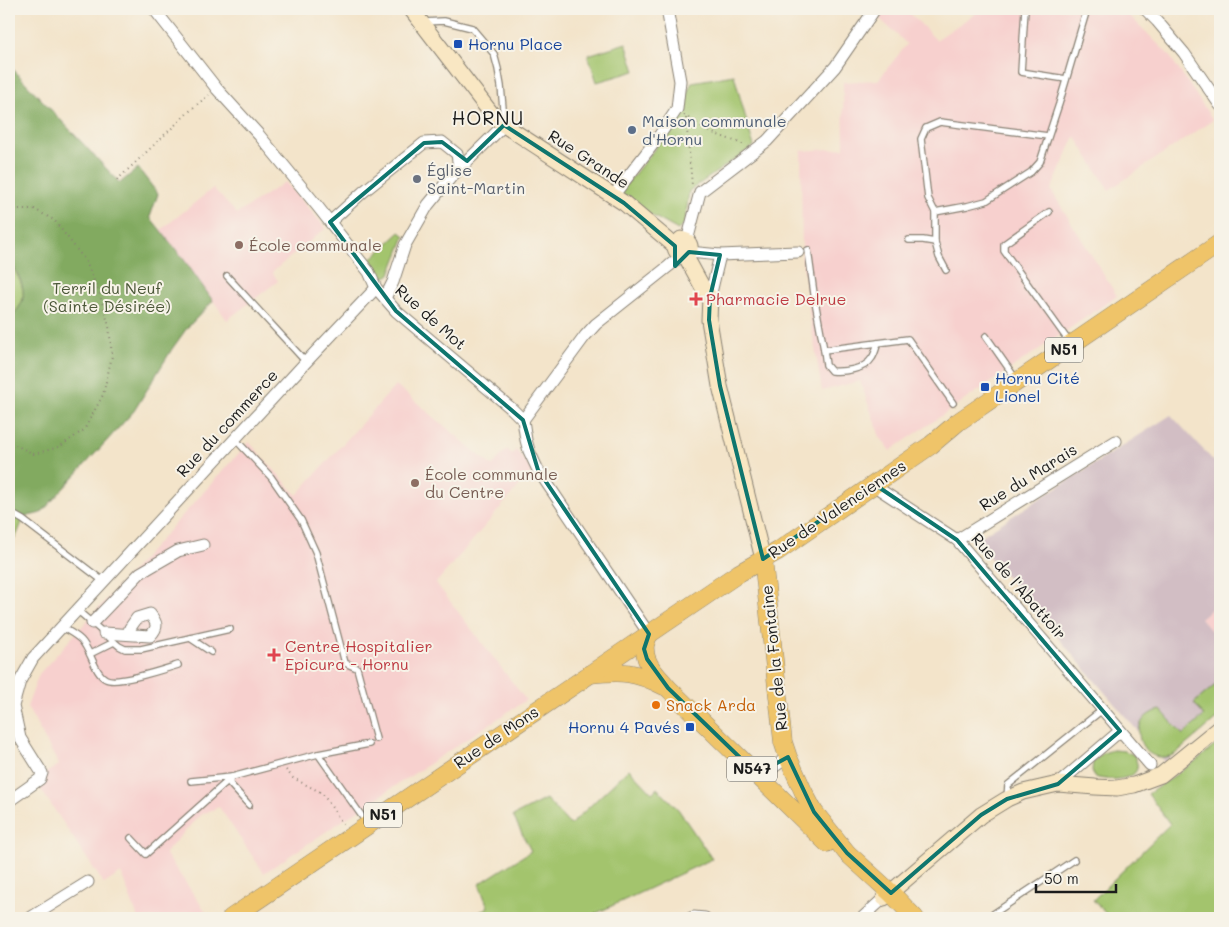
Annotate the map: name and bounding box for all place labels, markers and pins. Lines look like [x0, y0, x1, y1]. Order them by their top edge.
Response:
place label: Hornu Place [468, 33, 563, 54]
marker: Hornu Place [452, 38, 464, 50]
place label: Maison communale d'Hornu [642, 110, 787, 149]
marker: Maison communale d'Hornu [626, 124, 638, 136]
place label: Église Saint-Martin [427, 159, 525, 198]
marker: Église Saint-Martin [411, 173, 423, 185]
place label: École communale [249, 234, 382, 255]
marker: École communale [233, 239, 245, 251]
place label: Pharmacie Delrue [706, 288, 846, 309]
marker: Pharmacie Delrue [690, 293, 702, 305]
place label: Hornu Cité Lionel [995, 367, 1080, 406]
marker: Hornu Cité Lionel [979, 381, 991, 393]
place label: École communale du Centre [425, 463, 558, 502]
marker: École communale du Centre [409, 477, 421, 489]
place label: Centre Hospitalier Epicura - Hornu [285, 635, 433, 674]
marker: Centre Hospitalier Epicura - Hornu [267, 648, 281, 662]
place label: Snack Arda [666, 694, 756, 715]
marker: Snack Arda [650, 699, 662, 711]
place label: Hornu 4 Pavés [568, 716, 680, 737]
marker: Hornu 4 Pavés [684, 721, 696, 733]

